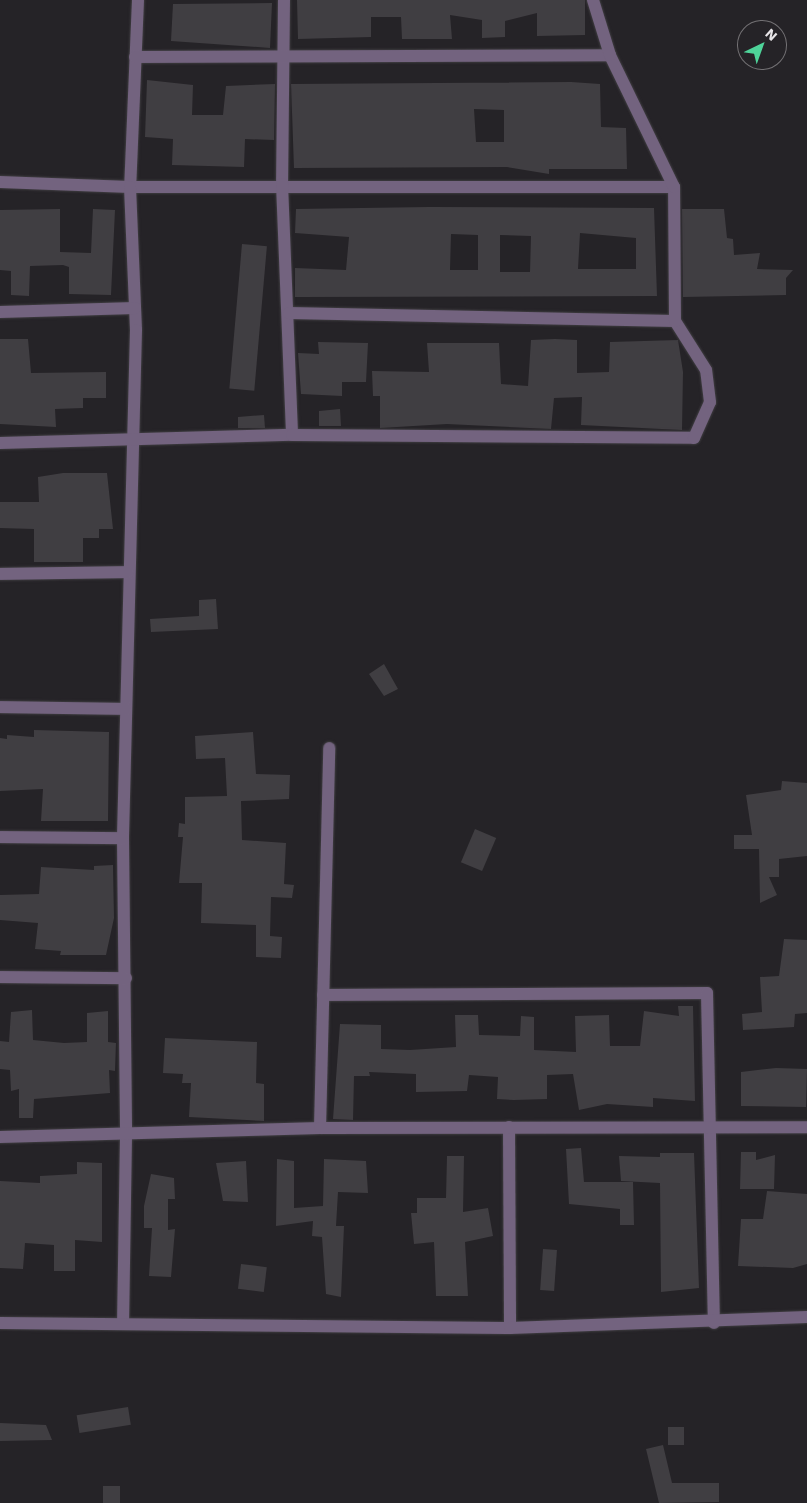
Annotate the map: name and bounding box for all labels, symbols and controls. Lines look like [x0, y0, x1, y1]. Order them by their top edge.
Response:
north arrow [737, 20, 787, 70]
text: N [762, 25, 781, 44]

